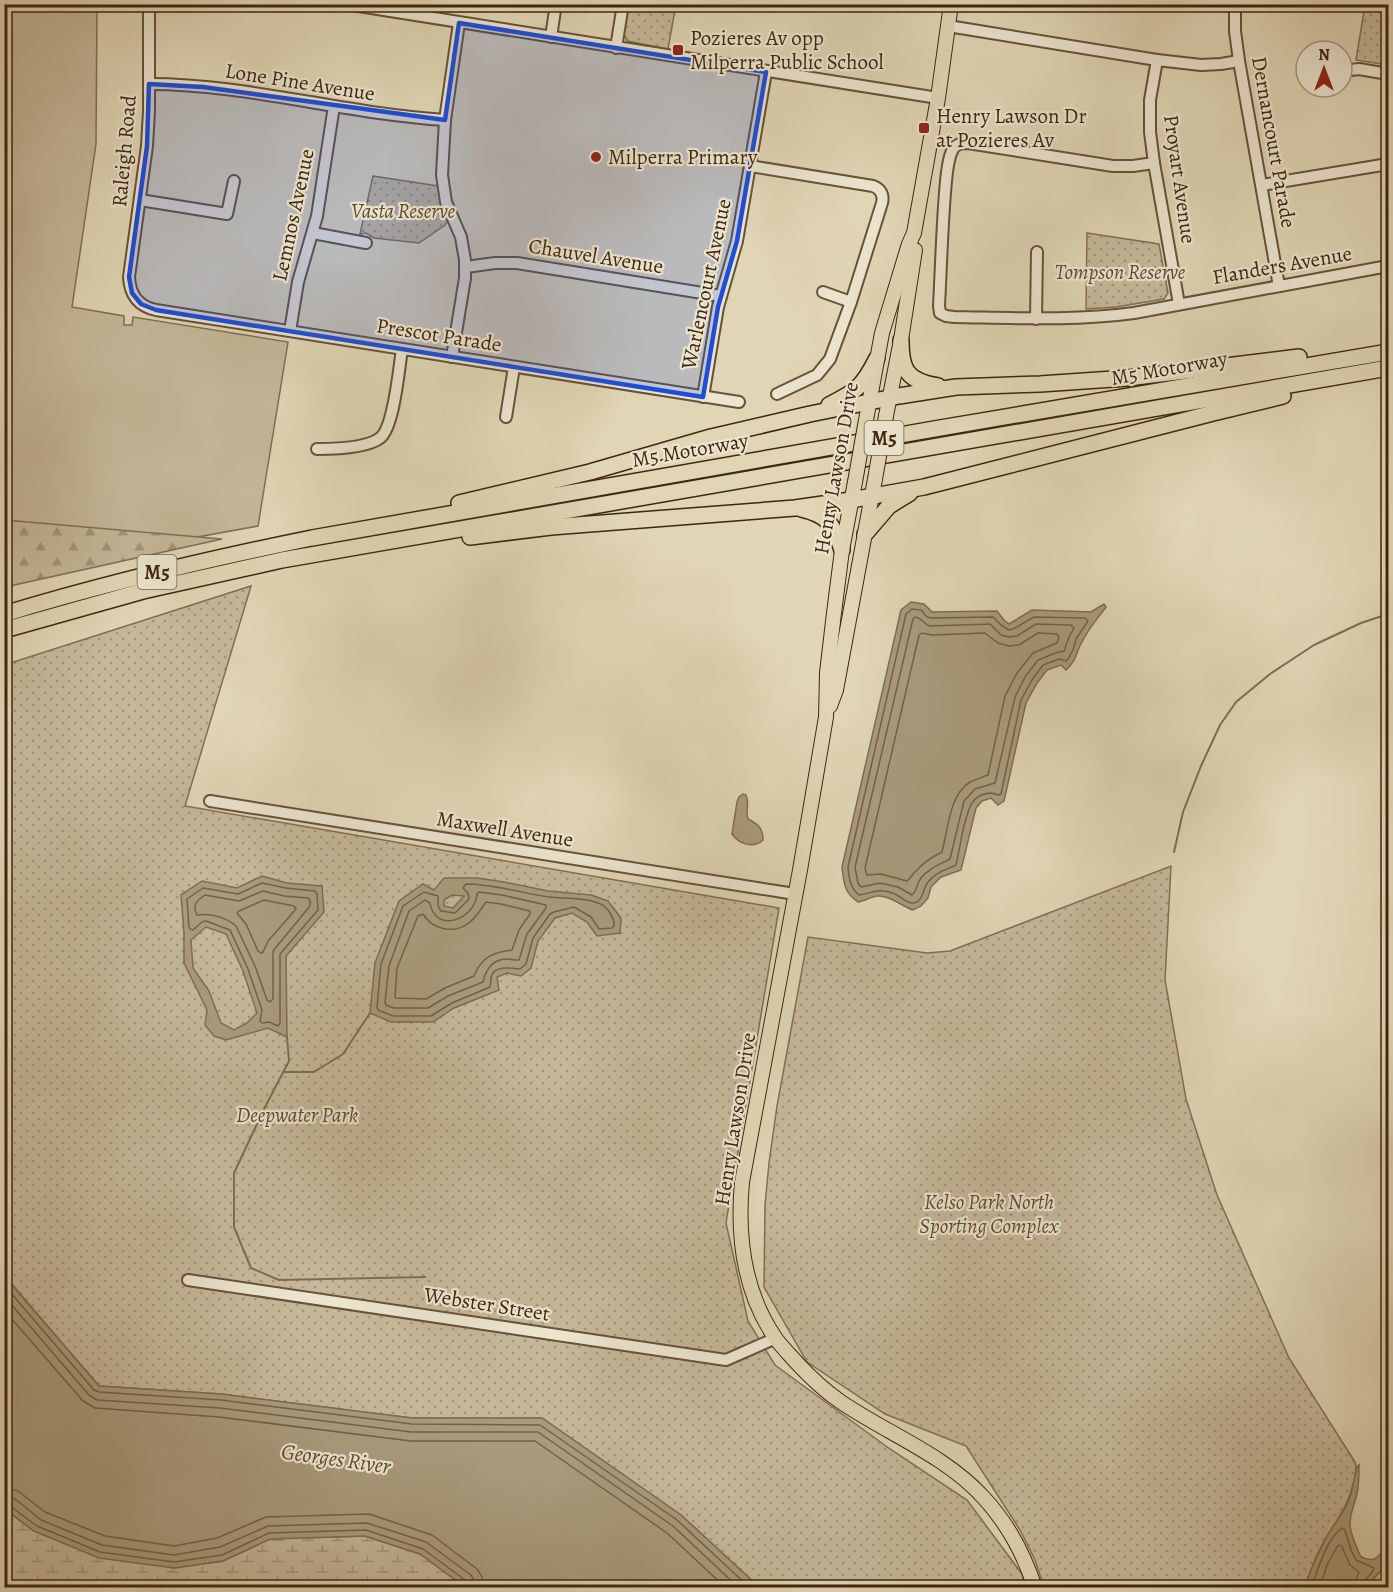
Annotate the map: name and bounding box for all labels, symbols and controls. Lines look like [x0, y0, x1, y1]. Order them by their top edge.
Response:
place label: Pozieres Av opp Milperra Public School [690, 24, 884, 76]
north arrow [1294, 39, 1354, 99]
marker: Pozieres Av opp Milperra Public School [671, 43, 685, 57]
text: N [1318, 44, 1330, 66]
street label: Dernancourt Parade [1245, 54, 1303, 230]
street label: Lone Pine Avenue [223, 56, 377, 108]
street label: Raleigh Road [105, 93, 143, 208]
place label: Henry Lawson Dr at Pozieres Av [936, 102, 1086, 154]
street label: Proyart Avenue [1157, 113, 1203, 245]
marker: Henry Lawson Dr at Pozieres Av [917, 121, 931, 135]
place label: Milperra Primary [608, 143, 758, 171]
street label: Lemnos Avenue [265, 146, 321, 284]
marker: Milperra Primary [589, 150, 603, 164]
street label: Warlencourt Avenue [674, 196, 738, 373]
park label: Vasta Reserve [351, 197, 455, 225]
street label: Chauvel Avenue [527, 232, 665, 280]
street label: Flanders Avenue [1210, 239, 1354, 291]
park label: Tompson Reserve [1055, 258, 1186, 286]
street label: Prescot Parade [374, 311, 504, 359]
street label: M5 Motorway [1109, 344, 1230, 392]
street label: Henry Lawson Drive [807, 380, 865, 556]
road number: M5 [864, 421, 904, 455]
street label: M5 Motorway [630, 426, 751, 474]
road number: M5 [138, 555, 176, 589]
street label: Maxwell Avenue [435, 804, 575, 854]
street label: Henry Lawson Drive [708, 1031, 762, 1207]
park label: Deepwater Park [236, 1101, 358, 1129]
park label: Kelso Park North Sporting Complex [919, 1188, 1060, 1240]
street label: Webster Street [421, 1280, 552, 1328]
water label: Georges River [279, 1436, 394, 1482]

